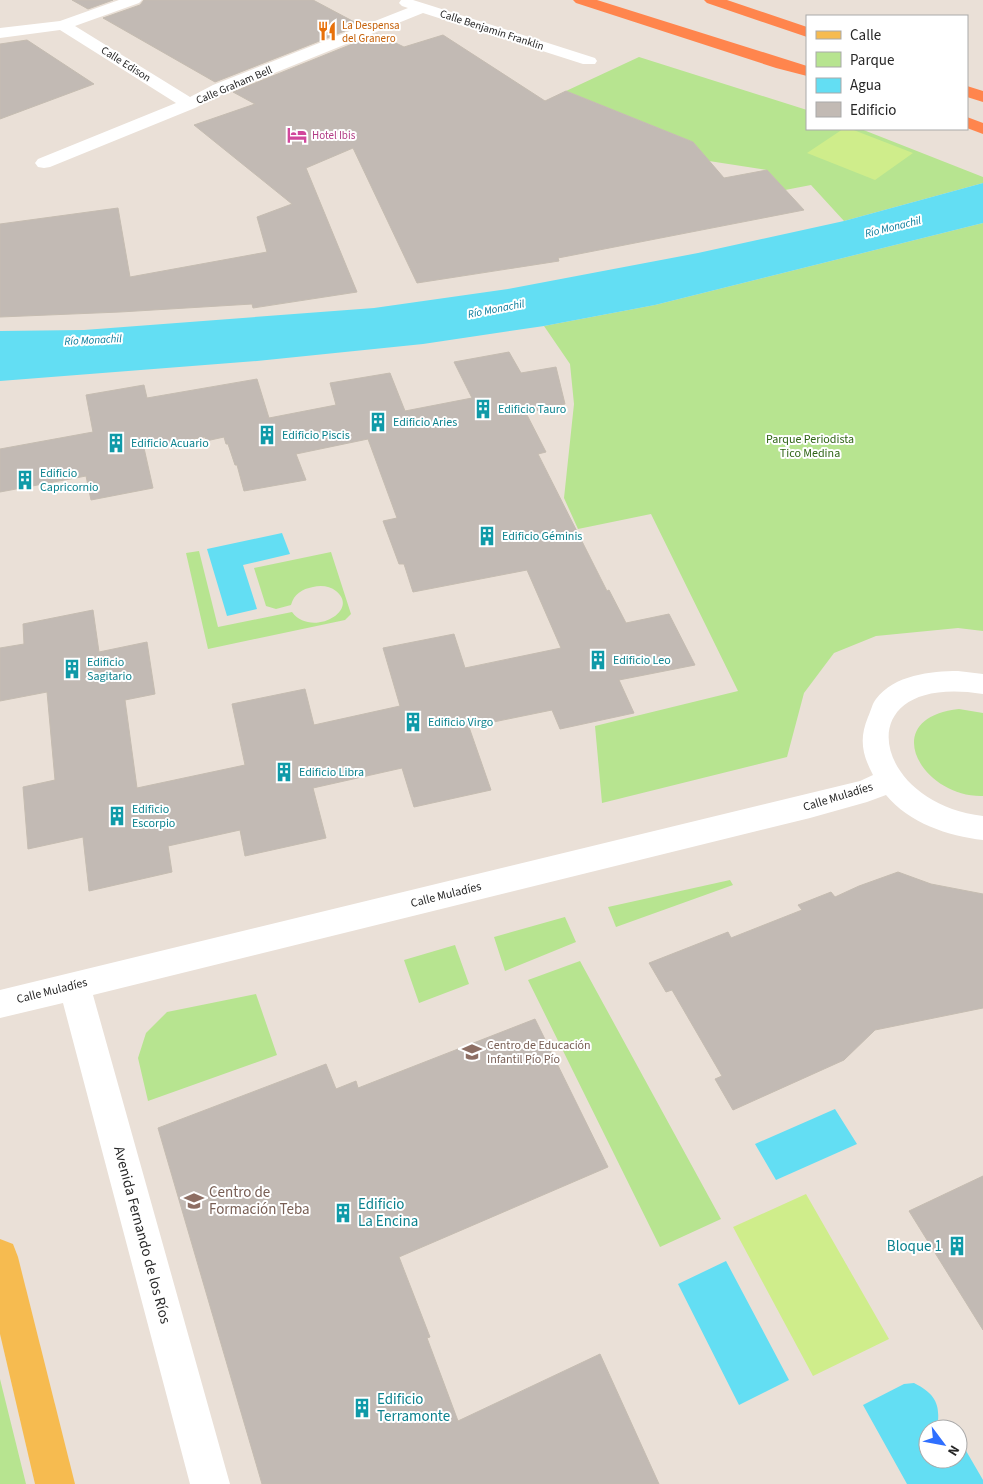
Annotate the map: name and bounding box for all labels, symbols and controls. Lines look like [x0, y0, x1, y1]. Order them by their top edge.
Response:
street label: Calle Benjamin Franklin [438, 6, 546, 54]
legend [806, 15, 968, 130]
place label: La Despensa del Granero [342, 18, 400, 46]
restaurant icon: La Despensa del Granero [316, 20, 338, 42]
text: Calle [850, 25, 881, 46]
street label: Calle Edison [98, 43, 154, 85]
text: Parque [850, 50, 894, 71]
street label: Calle Graham Bell [194, 62, 275, 108]
text: Agua [850, 75, 881, 96]
text: Edificio [850, 100, 897, 121]
hotel icon: Hotel Ibis [286, 124, 308, 146]
place label: Hotel Ibis [312, 128, 356, 143]
water label: Río Monachil [863, 213, 923, 241]
water label: Río Monachil [466, 296, 526, 322]
water label: Río Monachil [64, 331, 122, 349]
building icon: Edificio Tauro [472, 398, 494, 420]
place label: Edificio Tauro [498, 401, 566, 418]
building icon: Edificio Aries [367, 411, 389, 433]
place label: Edificio Aries [393, 414, 457, 431]
building icon: Edificio Piscis [256, 424, 278, 446]
place label: Edificio Piscis [282, 427, 350, 444]
park label: Parque Periodista Tico Medina [766, 431, 854, 462]
building icon: Edificio Acuario [105, 432, 127, 454]
place label: Edificio Acuario [131, 435, 209, 452]
place label: Edificio Capricornio [40, 465, 99, 496]
building icon: Edificio Capricornio [14, 469, 36, 491]
building icon: Edificio Géminis [476, 525, 498, 547]
place label: Edificio Géminis [502, 528, 582, 545]
building icon: Edificio Leo [587, 649, 609, 671]
place label: Edificio Leo [613, 652, 671, 669]
place label: Edificio Sagitario [87, 654, 132, 685]
building icon: Edificio Sagitario [61, 658, 83, 680]
building icon: Edificio Virgo [402, 711, 424, 733]
place label: Edificio Virgo [428, 714, 493, 731]
building icon: Edificio Libra [273, 761, 295, 783]
place label: Edificio Libra [299, 764, 364, 781]
street label: Calle Muladíes [801, 778, 875, 816]
place label: Edificio Escorpio [132, 801, 175, 832]
building icon: Edificio Escorpio [106, 805, 128, 827]
street label: Calle Muladíes [409, 878, 483, 912]
street label: Calle Muladíes [15, 974, 89, 1008]
place label: Centro de Educación Infantil Pío Pío [487, 1037, 591, 1068]
school or university icon: Centro de Educación Infantil Pío Pío [461, 1041, 483, 1063]
street label: Avenida Fernando de los Ríos [108, 1144, 176, 1326]
place label: Centro de Formación Teba [209, 1182, 310, 1220]
school or university icon: Centro de Formación Teba [183, 1190, 205, 1212]
place label: Edificio La Encina [358, 1194, 418, 1232]
building icon: Edificio La Encina [332, 1202, 354, 1224]
building icon: Bloque 1 [946, 1235, 968, 1257]
place label: Bloque 1 [887, 1236, 942, 1257]
place label: Edificio Terramonte [377, 1389, 450, 1427]
building icon: Edificio Terramonte [351, 1397, 373, 1419]
north arrow [918, 1419, 968, 1469]
text: N [942, 1441, 964, 1460]

